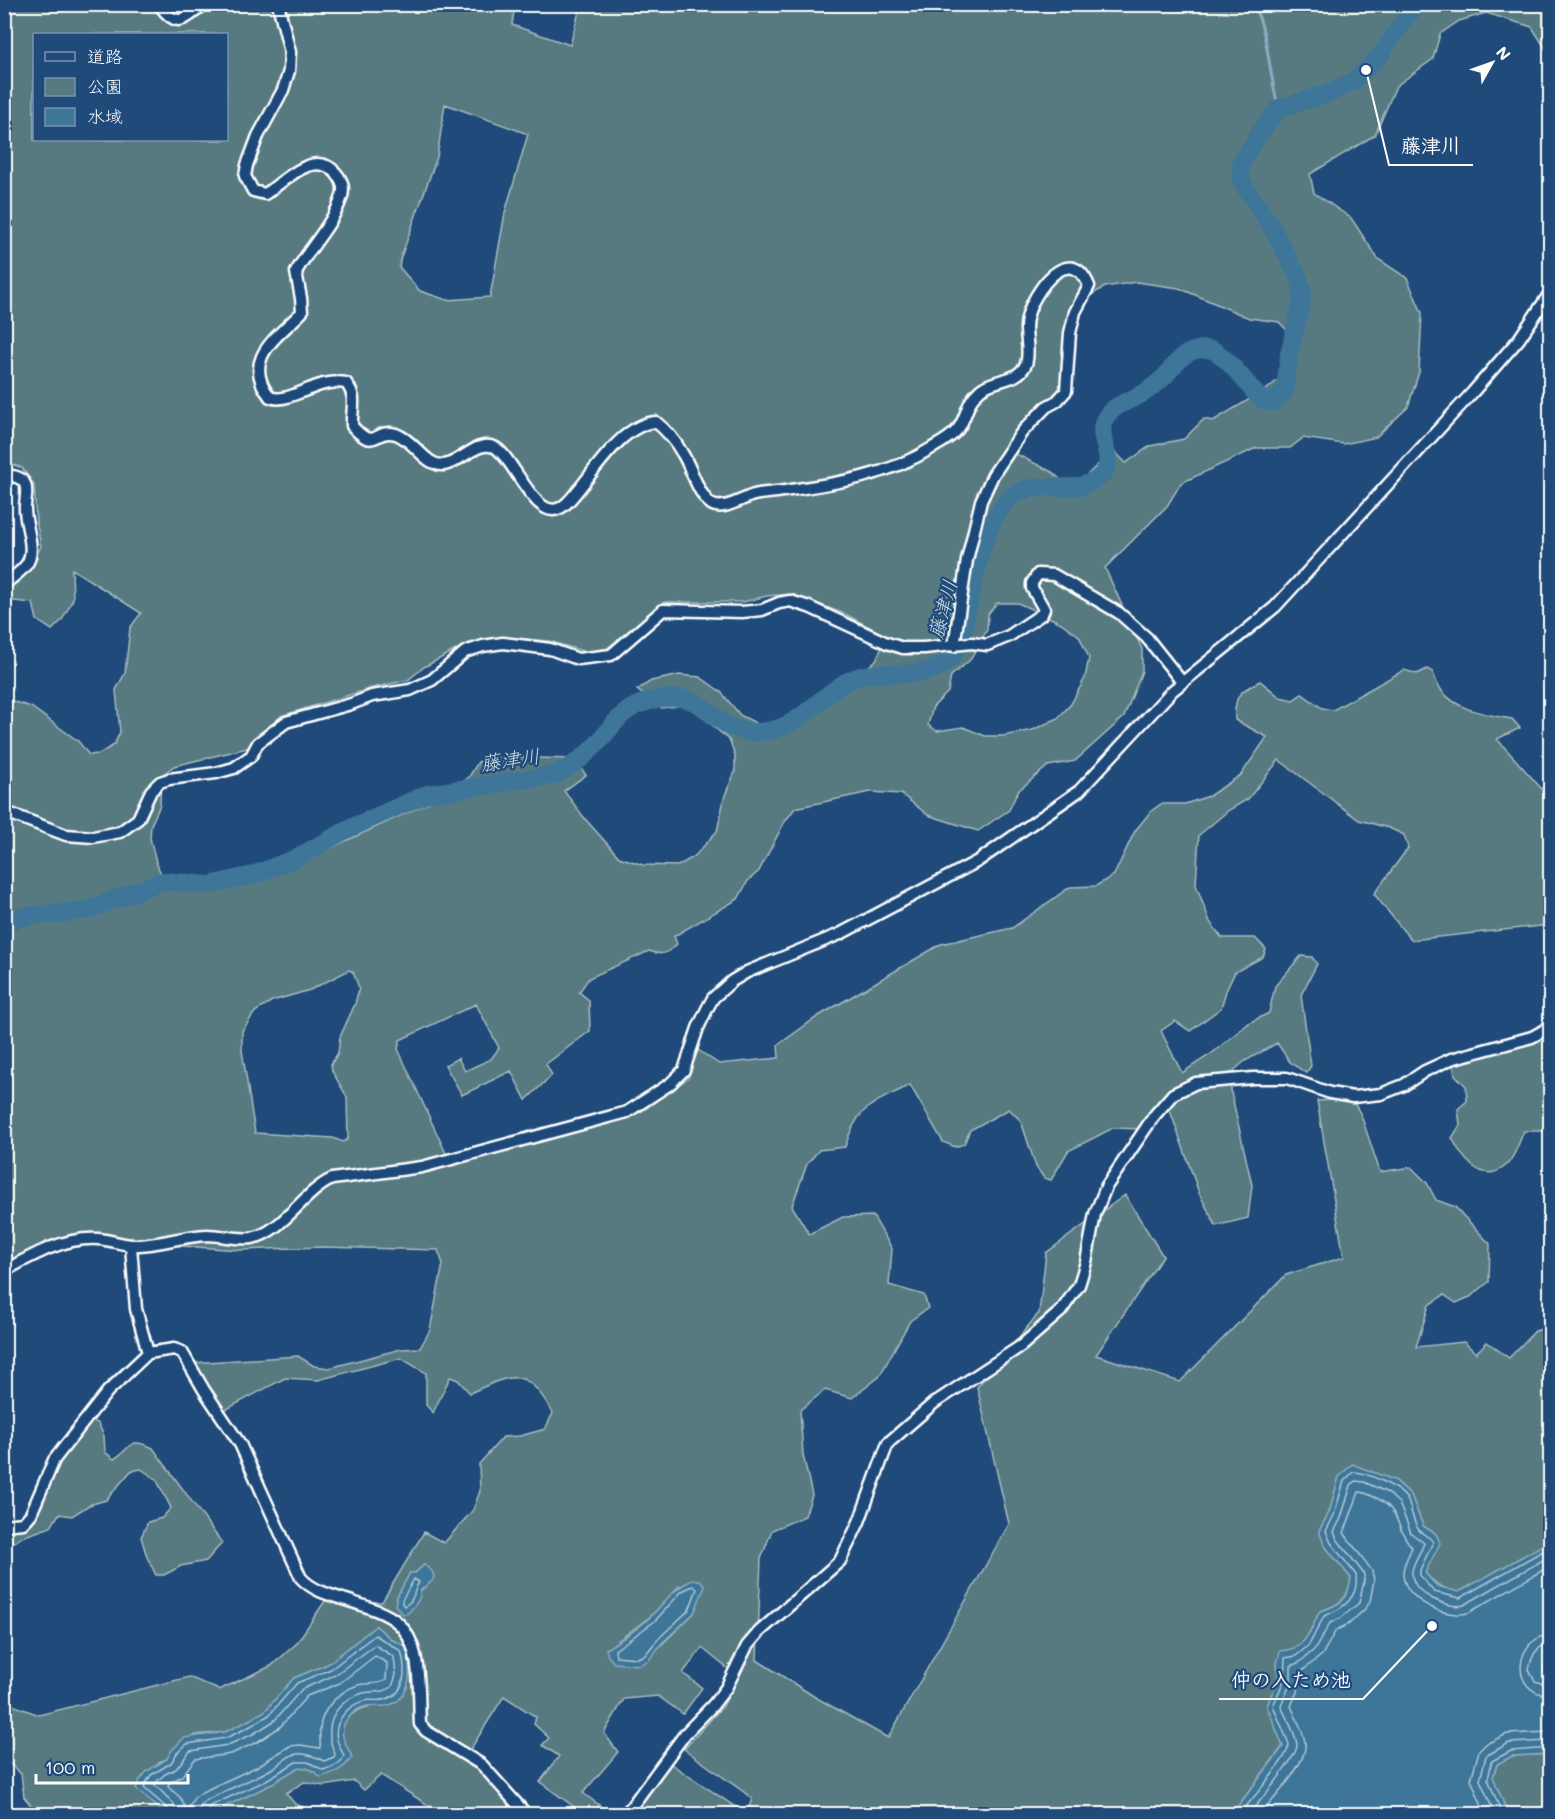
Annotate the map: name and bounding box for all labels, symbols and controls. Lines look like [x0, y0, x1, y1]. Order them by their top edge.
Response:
legend [33, 33, 228, 141]
north arrow [1462, 33, 1522, 93]
text: N [1492, 42, 1516, 64]
text: 道路 [87, 44, 123, 68]
text: 公園 [87, 74, 123, 98]
text: 水域 [87, 104, 123, 128]
callout: 藤津川 [1389, 127, 1473, 165]
text: 藤津川 [1401, 132, 1461, 158]
water label: 藤津川 [922, 577, 962, 641]
water label: 藤津川 [478, 742, 542, 776]
callout: 仲の入ため池 [1219, 1661, 1363, 1699]
text: 仲の入ため池 [1231, 1666, 1351, 1692]
scale bar [36, 1747, 188, 1785]
text: 100 m [45, 1755, 95, 1779]

